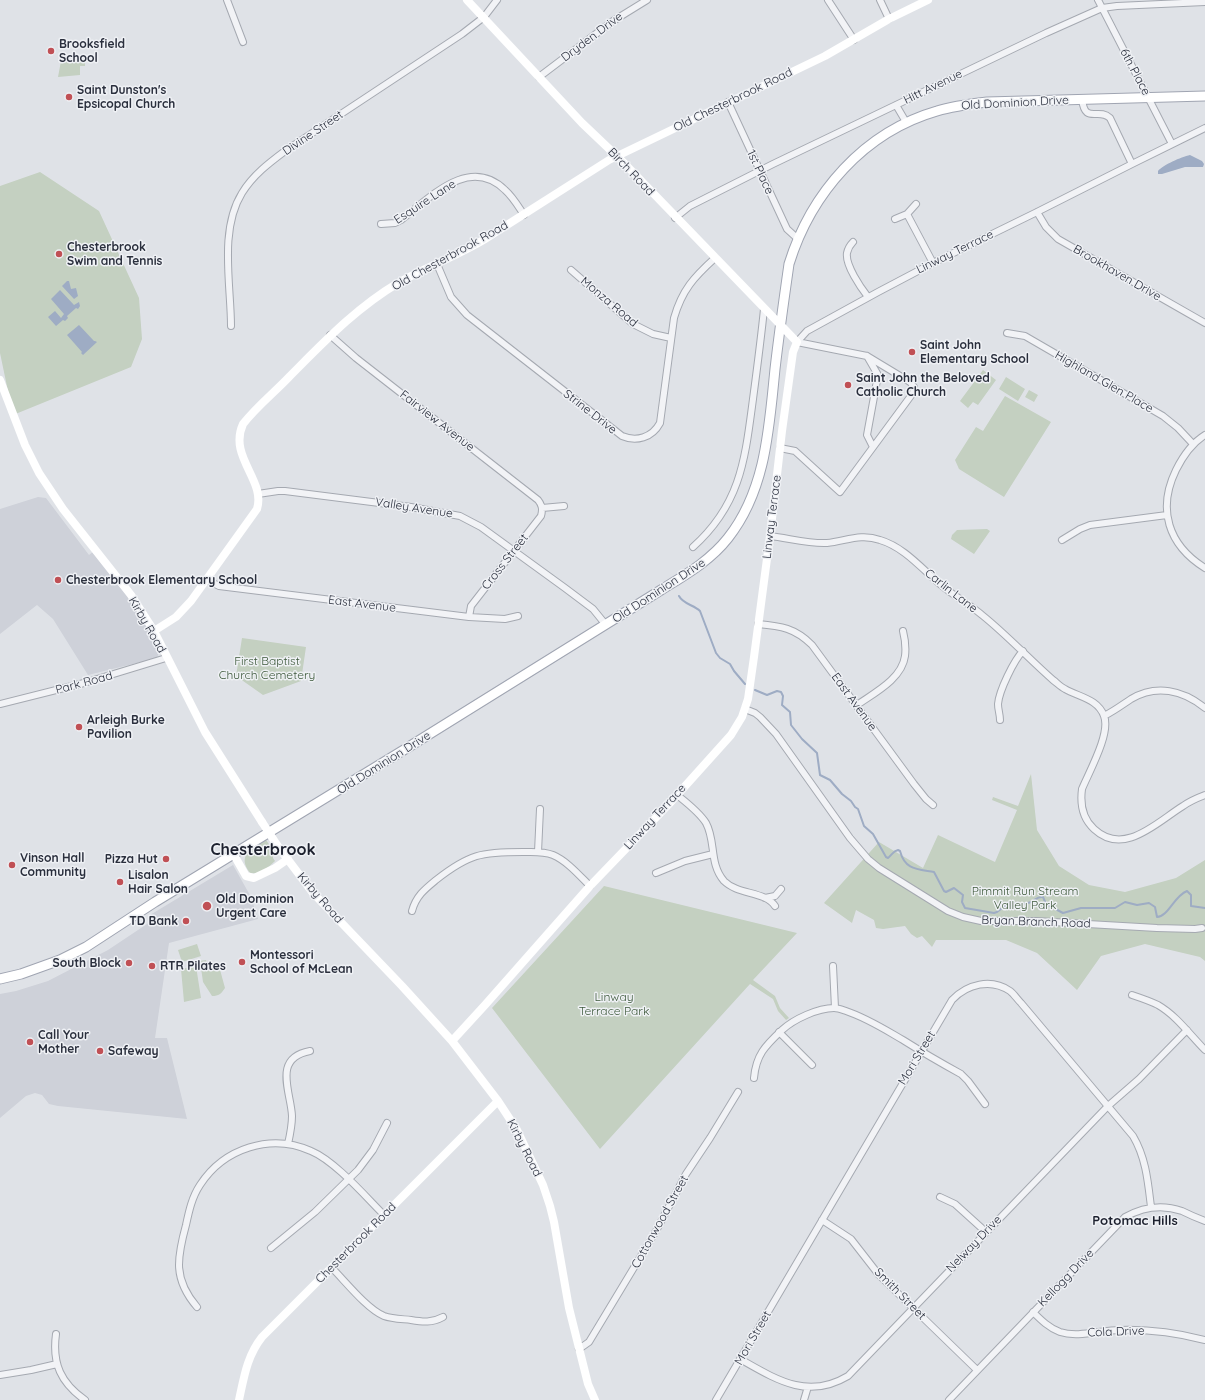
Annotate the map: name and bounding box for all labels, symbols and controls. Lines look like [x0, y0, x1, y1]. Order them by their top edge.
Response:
street label: Dryden Drive [558, 9, 626, 65]
place label: Brooksfield School [59, 37, 125, 65]
marker: Brooksfield School [46, 46, 56, 56]
street label: 6th Place [1117, 46, 1153, 98]
street label: Old Chesterbrook Road [671, 65, 795, 135]
street label: Hitt Avenue [901, 67, 965, 107]
place label: Saint Dunston's Epsicopal Church [77, 83, 175, 111]
marker: Saint Dunston's Epsicopal Church [64, 92, 74, 102]
street label: Old Dominion Drive [961, 93, 1069, 113]
street label: Divine Street [280, 107, 346, 159]
street label: Birch Road [605, 145, 657, 199]
street label: 1st Place [743, 147, 777, 197]
street label: Esquire Lane [391, 177, 459, 227]
street label: Old Chesterbrook Road [389, 218, 511, 294]
street label: Linway Terrace [914, 227, 996, 277]
place label: Chesterbrook Swim and Tennis [67, 240, 162, 268]
street label: Brookhaven Drive [1070, 242, 1164, 304]
marker: Chesterbrook Swim and Tennis [54, 249, 64, 259]
street label: Monza Road [577, 274, 641, 330]
place label: Saint John Elementary School [920, 338, 1029, 366]
marker: Saint John Elementary School [907, 347, 917, 357]
street label: Highland Glen Place [1052, 348, 1156, 416]
place label: Saint John the Beloved Catholic Church [856, 371, 990, 399]
marker: Saint John the Beloved Catholic Church [843, 380, 853, 390]
street label: Fairview Avenue [397, 387, 477, 455]
street label: Strine Drive [560, 387, 620, 437]
street label: Linway Terrace [760, 474, 784, 560]
street label: Valley Avenue [374, 495, 454, 521]
street label: Cross Street [479, 531, 531, 593]
street label: Old Dominion Drive [610, 556, 708, 626]
street label: Carlin Lane [922, 566, 980, 616]
place label: Chesterbrook Elementary School [66, 573, 257, 587]
marker: Chesterbrook Elementary School [53, 575, 63, 585]
street label: East Avenue [327, 593, 397, 615]
street label: Kirby Road [125, 594, 169, 656]
park label: First Baptist Church Cemetery [219, 654, 315, 682]
street label: Park Road [54, 668, 114, 698]
street label: East Avenue [828, 670, 880, 734]
place label: Arleigh Burke Pavilion [87, 713, 165, 741]
marker: Arleigh Burke Pavilion [74, 722, 84, 732]
street label: Old Dominion Drive [335, 728, 433, 798]
street label: Linway Terrace [621, 781, 689, 853]
district label: Chesterbrook [210, 840, 316, 860]
place label: Vinson Hall Community [20, 851, 86, 879]
place label: Pizza Hut [105, 852, 158, 866]
marker: Pizza Hut [161, 854, 171, 864]
marker: Vinson Hall Community [7, 860, 17, 870]
place label: Lisalon Hair Salon [128, 868, 188, 896]
street label: Kirby Road [294, 870, 346, 926]
marker: Lisalon Hair Salon [115, 877, 125, 887]
park label: Pimmit Run Stream Valley Park [972, 884, 1078, 912]
place label: Old Dominion Urgent Care [216, 892, 294, 920]
marker: Old Dominion Urgent Care [201, 900, 213, 912]
street label: Bryan Branch Road [981, 913, 1091, 931]
place label: TD Bank [129, 914, 178, 928]
marker: TD Bank [181, 916, 191, 926]
place label: Montessori School of McLean [250, 948, 353, 976]
place label: South Block [53, 956, 121, 970]
marker: Montessori School of McLean [237, 957, 247, 967]
marker: South Block [124, 958, 134, 968]
place label: RTR Pilates [160, 959, 226, 973]
marker: RTR Pilates [147, 961, 157, 971]
park label: Linway Terrace Park [579, 990, 649, 1018]
place label: Call Your Mother [38, 1028, 89, 1056]
street label: Mori Street [895, 1028, 939, 1088]
marker: Call Your Mother [25, 1037, 35, 1047]
place label: Safeway [108, 1044, 159, 1058]
marker: Safeway [95, 1046, 105, 1056]
street label: Kirby Road [503, 1117, 545, 1179]
street label: Cottonwood Street [628, 1173, 692, 1271]
street label: Chesterbrook Road [313, 1200, 399, 1286]
street label: Nelway Drive [943, 1213, 1005, 1275]
district label: Potomac Hills [1092, 1213, 1178, 1229]
street label: Kellogg Drive [1035, 1246, 1097, 1310]
street label: Smith Street [871, 1265, 929, 1323]
street label: Mori Street [732, 1308, 774, 1368]
street label: Cola Drive [1087, 1324, 1145, 1340]

